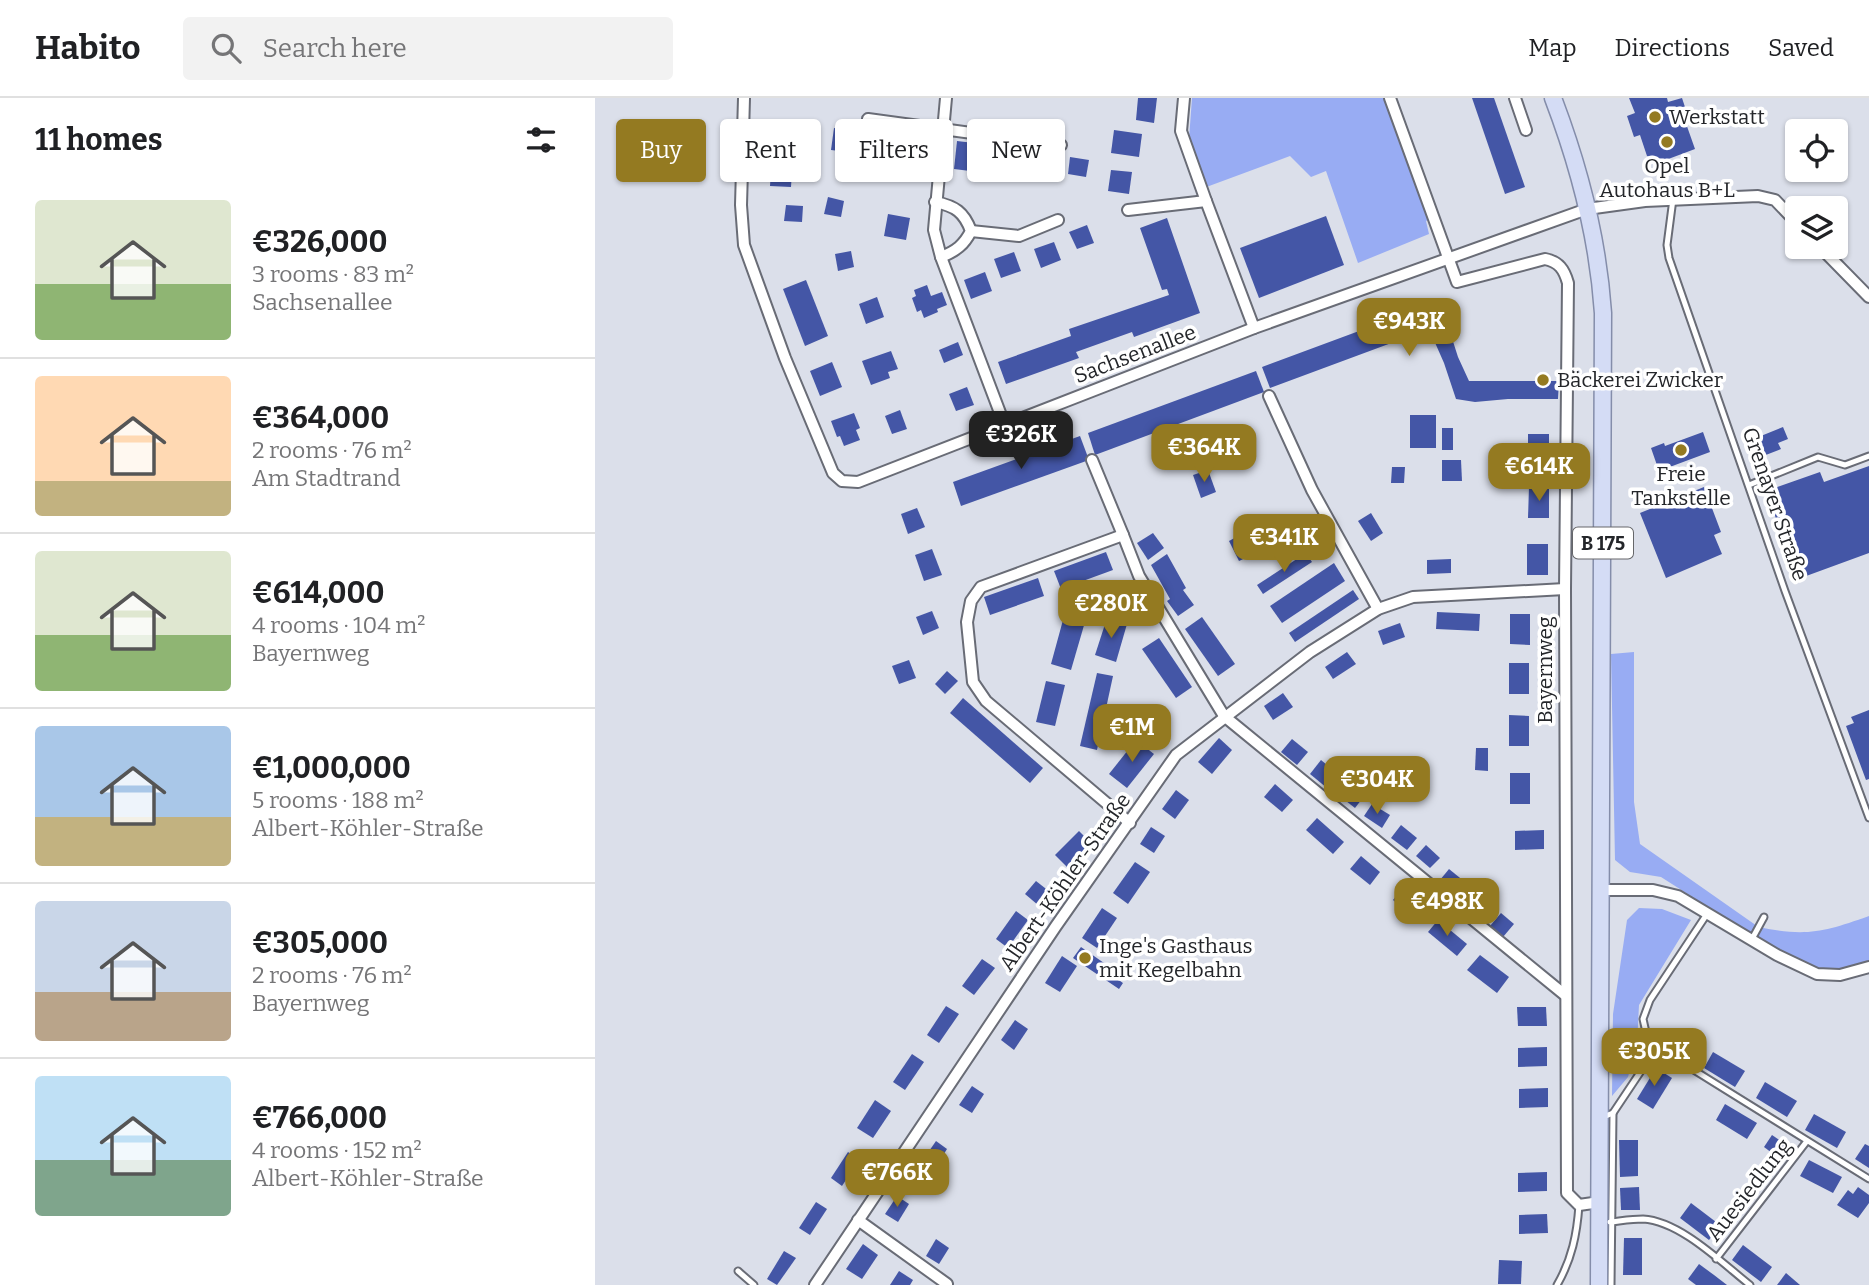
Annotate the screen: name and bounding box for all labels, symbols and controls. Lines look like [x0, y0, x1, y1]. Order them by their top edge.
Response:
search box [183, 17, 673, 80]
text: Habito [35, 28, 141, 68]
icon: search [207, 29, 245, 67]
text: Search here [263, 33, 407, 64]
text: Map [1528, 34, 1577, 62]
text: Directions [1615, 34, 1730, 62]
text: Saved [1768, 34, 1834, 62]
place label: Werkstatt [1669, 104, 1765, 130]
marker: Werkstatt [1647, 109, 1663, 125]
chip: Buy [616, 119, 706, 182]
chip: Rent [720, 119, 821, 182]
chip: Filters [835, 119, 953, 182]
chip: New [967, 119, 1065, 182]
map controls [1785, 119, 1848, 259]
button: locate [1785, 119, 1848, 182]
icon: filters [522, 121, 560, 159]
text: 11 homes [35, 122, 163, 158]
marker: Opel Autohaus B+L [1659, 134, 1675, 150]
place label: Opel Autohaus B+L [1599, 153, 1735, 203]
button: layers [1785, 196, 1848, 259]
text: €326,000 [252, 224, 388, 260]
icon: home [91, 228, 175, 312]
text: 3 rooms · 83 m² [252, 260, 414, 288]
text: Sachsenallee [252, 288, 393, 316]
pin: €943K [1360, 299, 1458, 358]
text: €943K [1373, 307, 1445, 335]
street label: Sachsenallee [1070, 319, 1200, 389]
place label: Bäckerei Zwicker [1557, 367, 1723, 393]
marker: Bäckerei Zwicker [1535, 372, 1551, 388]
text: €364,000 [252, 400, 389, 436]
icon: home [91, 404, 175, 488]
pin: €326K [972, 412, 1070, 471]
text: €326K [985, 420, 1057, 448]
pin: €364K [1155, 424, 1253, 484]
street label: Grenayer Straße [1737, 424, 1813, 584]
text: €364K [1167, 433, 1241, 461]
text: 2 rooms · 76 m² [252, 436, 412, 464]
marker: Freie Tankstelle [1673, 442, 1689, 458]
pin: €614K [1490, 444, 1588, 503]
text: €614K [1504, 452, 1574, 480]
place label: Freie Tankstelle [1631, 461, 1731, 511]
text: Am Stadtrand [252, 464, 401, 492]
pin: €341K [1235, 514, 1333, 574]
text: €341K [1249, 523, 1319, 551]
road number: B 175 [1573, 528, 1633, 558]
text: €614,000 [252, 575, 385, 611]
icon: home [91, 579, 175, 663]
pin: €280K [1062, 580, 1160, 640]
text: €280K [1074, 589, 1148, 617]
text: 4 rooms · 104 m² [252, 611, 425, 639]
street label: Bayernweg [1532, 616, 1558, 724]
text: Bayernweg [252, 639, 370, 667]
pin: €1M [1098, 704, 1166, 764]
text: €1M [1109, 713, 1155, 741]
text: €1,000,000 [252, 750, 411, 786]
icon: home [91, 754, 175, 838]
pin: €304K [1328, 756, 1426, 816]
text: €304K [1340, 765, 1414, 793]
text: 5 rooms · 188 m² [252, 786, 424, 814]
street label: Albert-Köhler-Straße [994, 788, 1136, 976]
text: Albert-Köhler-Straße [252, 814, 483, 842]
pin: €498K [1398, 878, 1496, 938]
text: €498K [1410, 887, 1484, 915]
text: €305,000 [252, 925, 388, 961]
icon: home [91, 929, 175, 1013]
place label: Inge's Gasthaus mit Kegelbahn [1099, 933, 1252, 983]
marker: Inge's Gasthaus mit Kegelbahn [1077, 950, 1093, 966]
text: 2 rooms · 76 m² [252, 961, 412, 989]
text: Bayernweg [252, 989, 370, 1017]
pin: €305K [1605, 1028, 1703, 1088]
text: €305K [1618, 1037, 1690, 1065]
text: €766,000 [252, 1100, 387, 1136]
icon: home [91, 1104, 175, 1188]
street label: Auesiedlung [1701, 1133, 1797, 1247]
text: 4 rooms · 152 m² [252, 1136, 422, 1164]
pin: €766K [848, 1150, 946, 1209]
text: €766K [861, 1158, 933, 1186]
text: Albert-Köhler-Straße [252, 1164, 483, 1192]

